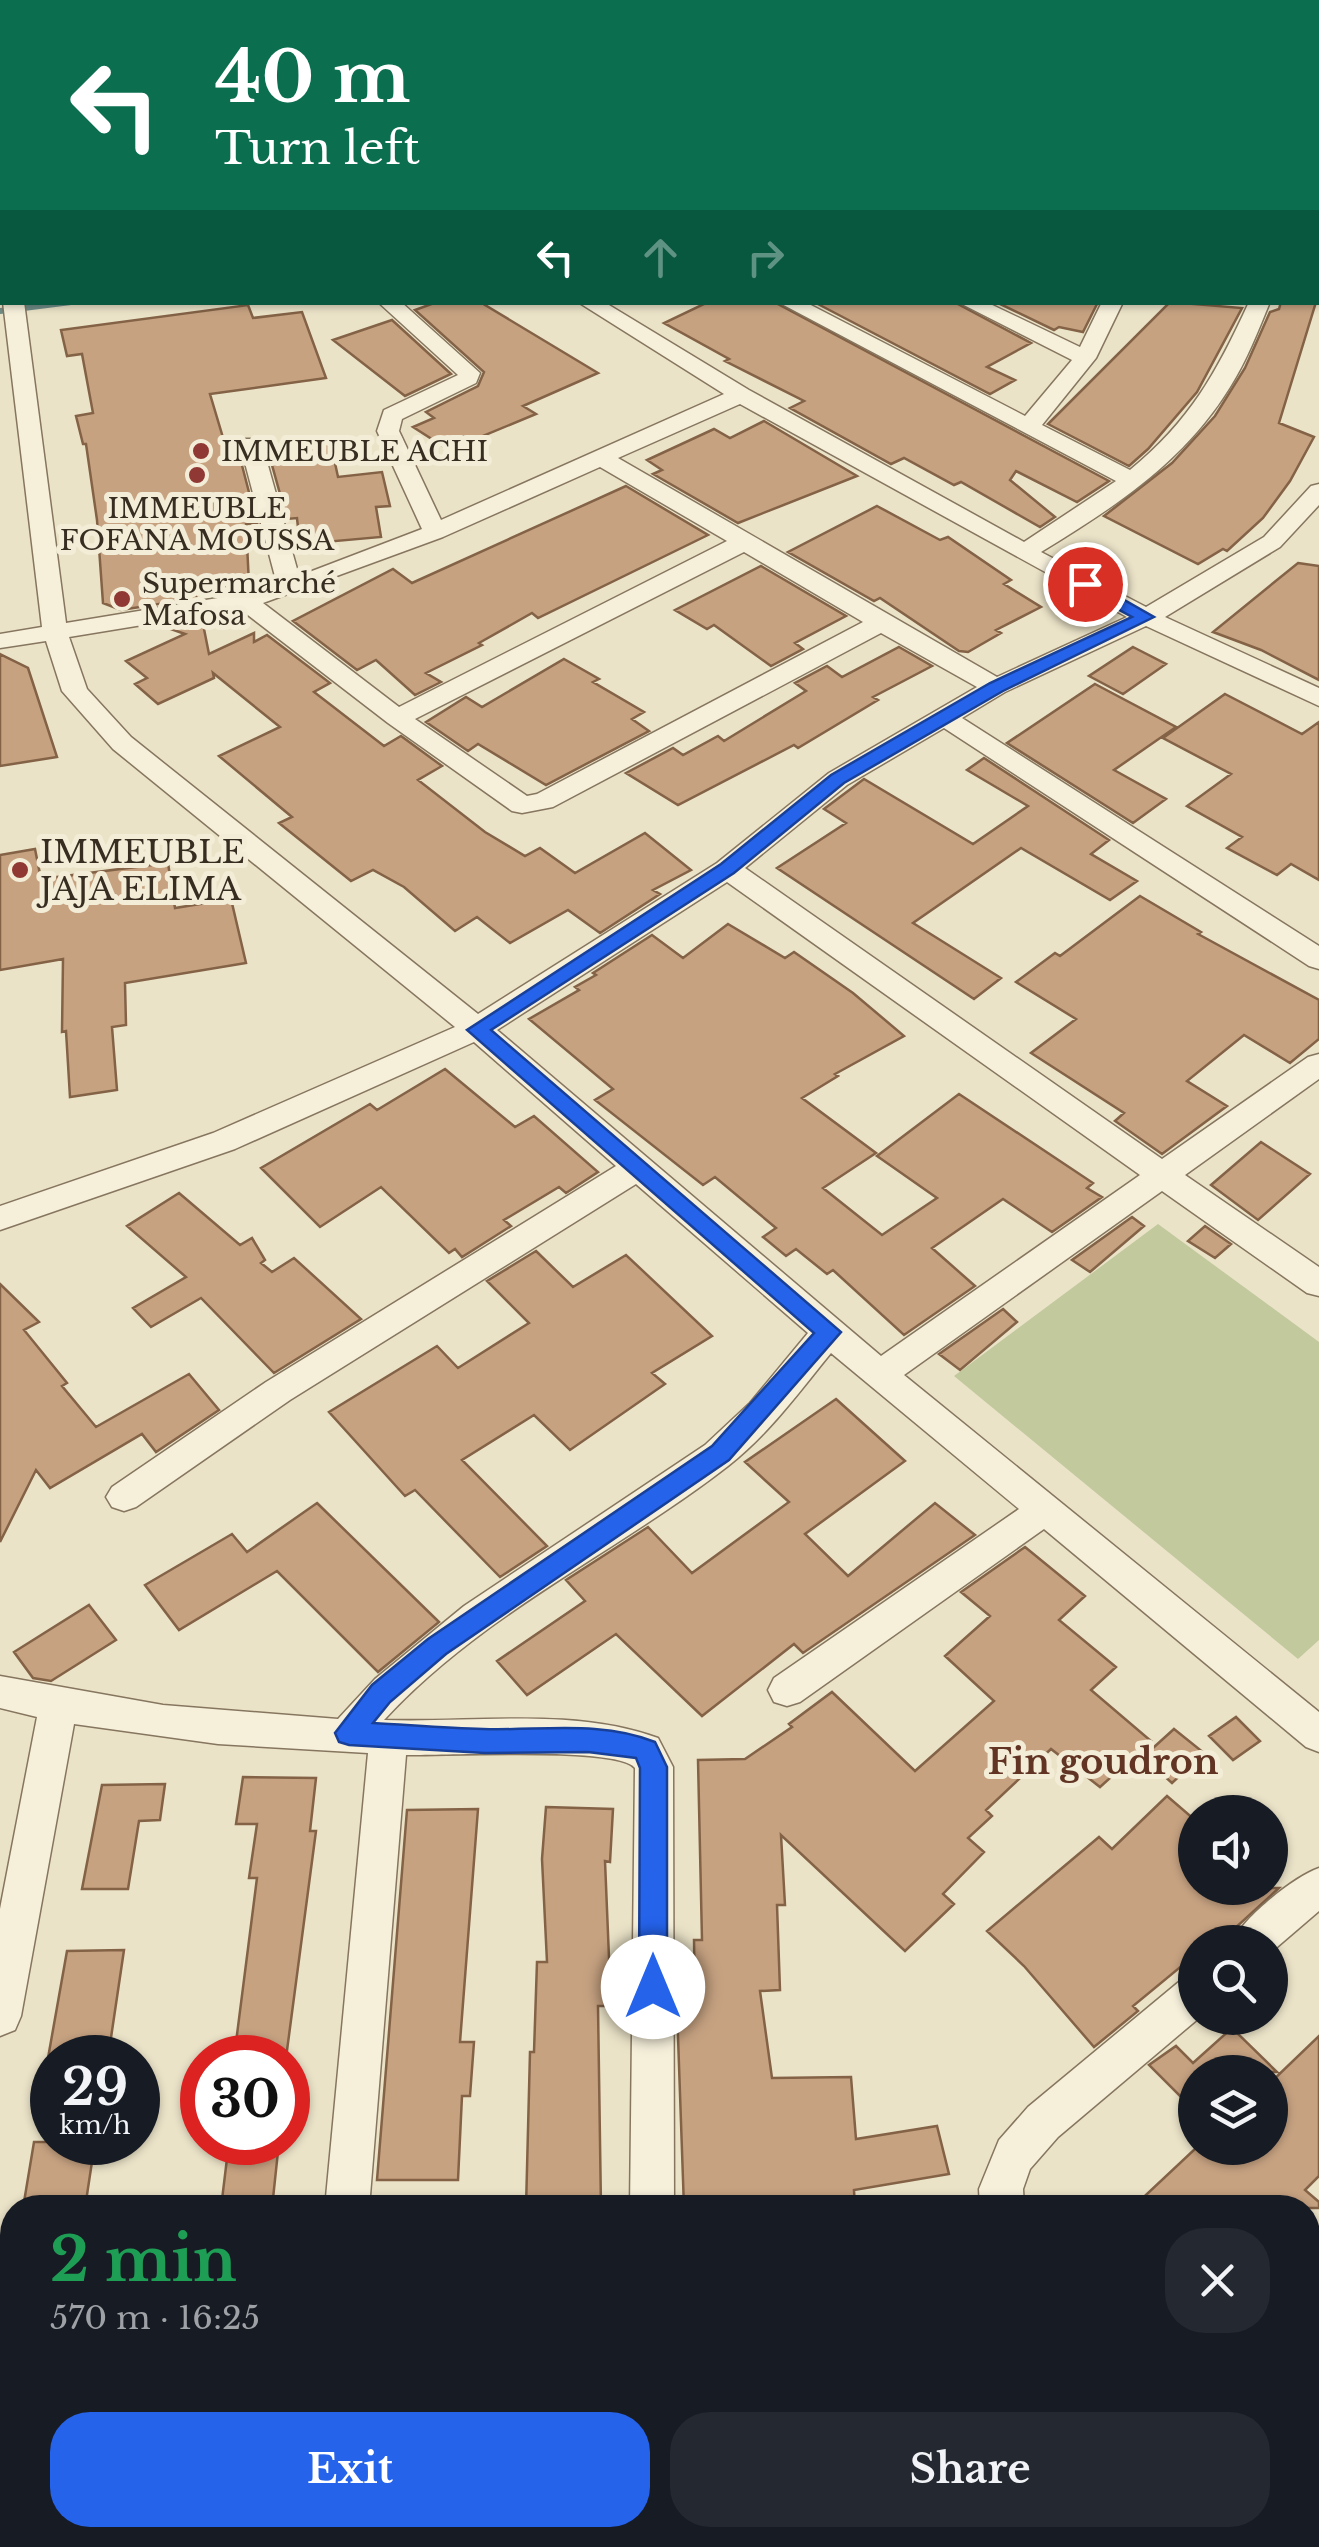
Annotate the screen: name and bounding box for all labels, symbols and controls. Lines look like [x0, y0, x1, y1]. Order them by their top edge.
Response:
text: 40 m [215, 34, 410, 121]
icon: left [50, 40, 180, 170]
text: Turn left [215, 120, 420, 176]
icon: left [528, 230, 583, 285]
icon: ahead [633, 230, 688, 285]
icon: right [738, 230, 793, 285]
place label: IMMEUBLE ACHI [221, 434, 488, 469]
marker: IMMEUBLE ACHI [190, 440, 212, 462]
marker: IMMEUBLE FOFANA MOUSSA [186, 464, 208, 486]
place label: IMMEUBLE FOFANA MOUSSA [60, 491, 335, 558]
pin [1043, 542, 1128, 627]
icon: arrive [1058, 557, 1113, 612]
place label: Supermarché Mafosa [142, 566, 336, 633]
marker: Supermarché Mafosa [111, 588, 133, 610]
place label: IMMEUBLE JAJA ELIMA [36, 832, 245, 909]
marker: IMMEUBLE JAJA ELIMA [9, 859, 31, 881]
district label: Fin goudron [988, 1740, 1218, 1783]
map controls [1178, 1795, 1288, 2165]
button: sound [1178, 1795, 1288, 1905]
button: search [1178, 1925, 1288, 2035]
position arrow [601, 1935, 705, 2039]
speed limit sign: 30 [180, 2035, 310, 2165]
button: layers [1178, 2055, 1288, 2165]
text: 29 [62, 2056, 128, 2119]
text: km/h [60, 2110, 130, 2141]
text: 2 min [50, 2223, 237, 2297]
button: close [1165, 2228, 1270, 2333]
text: 570 m · 16:25 [50, 2298, 260, 2338]
button: Exit [50, 2412, 650, 2527]
button: Share [670, 2412, 1270, 2527]

